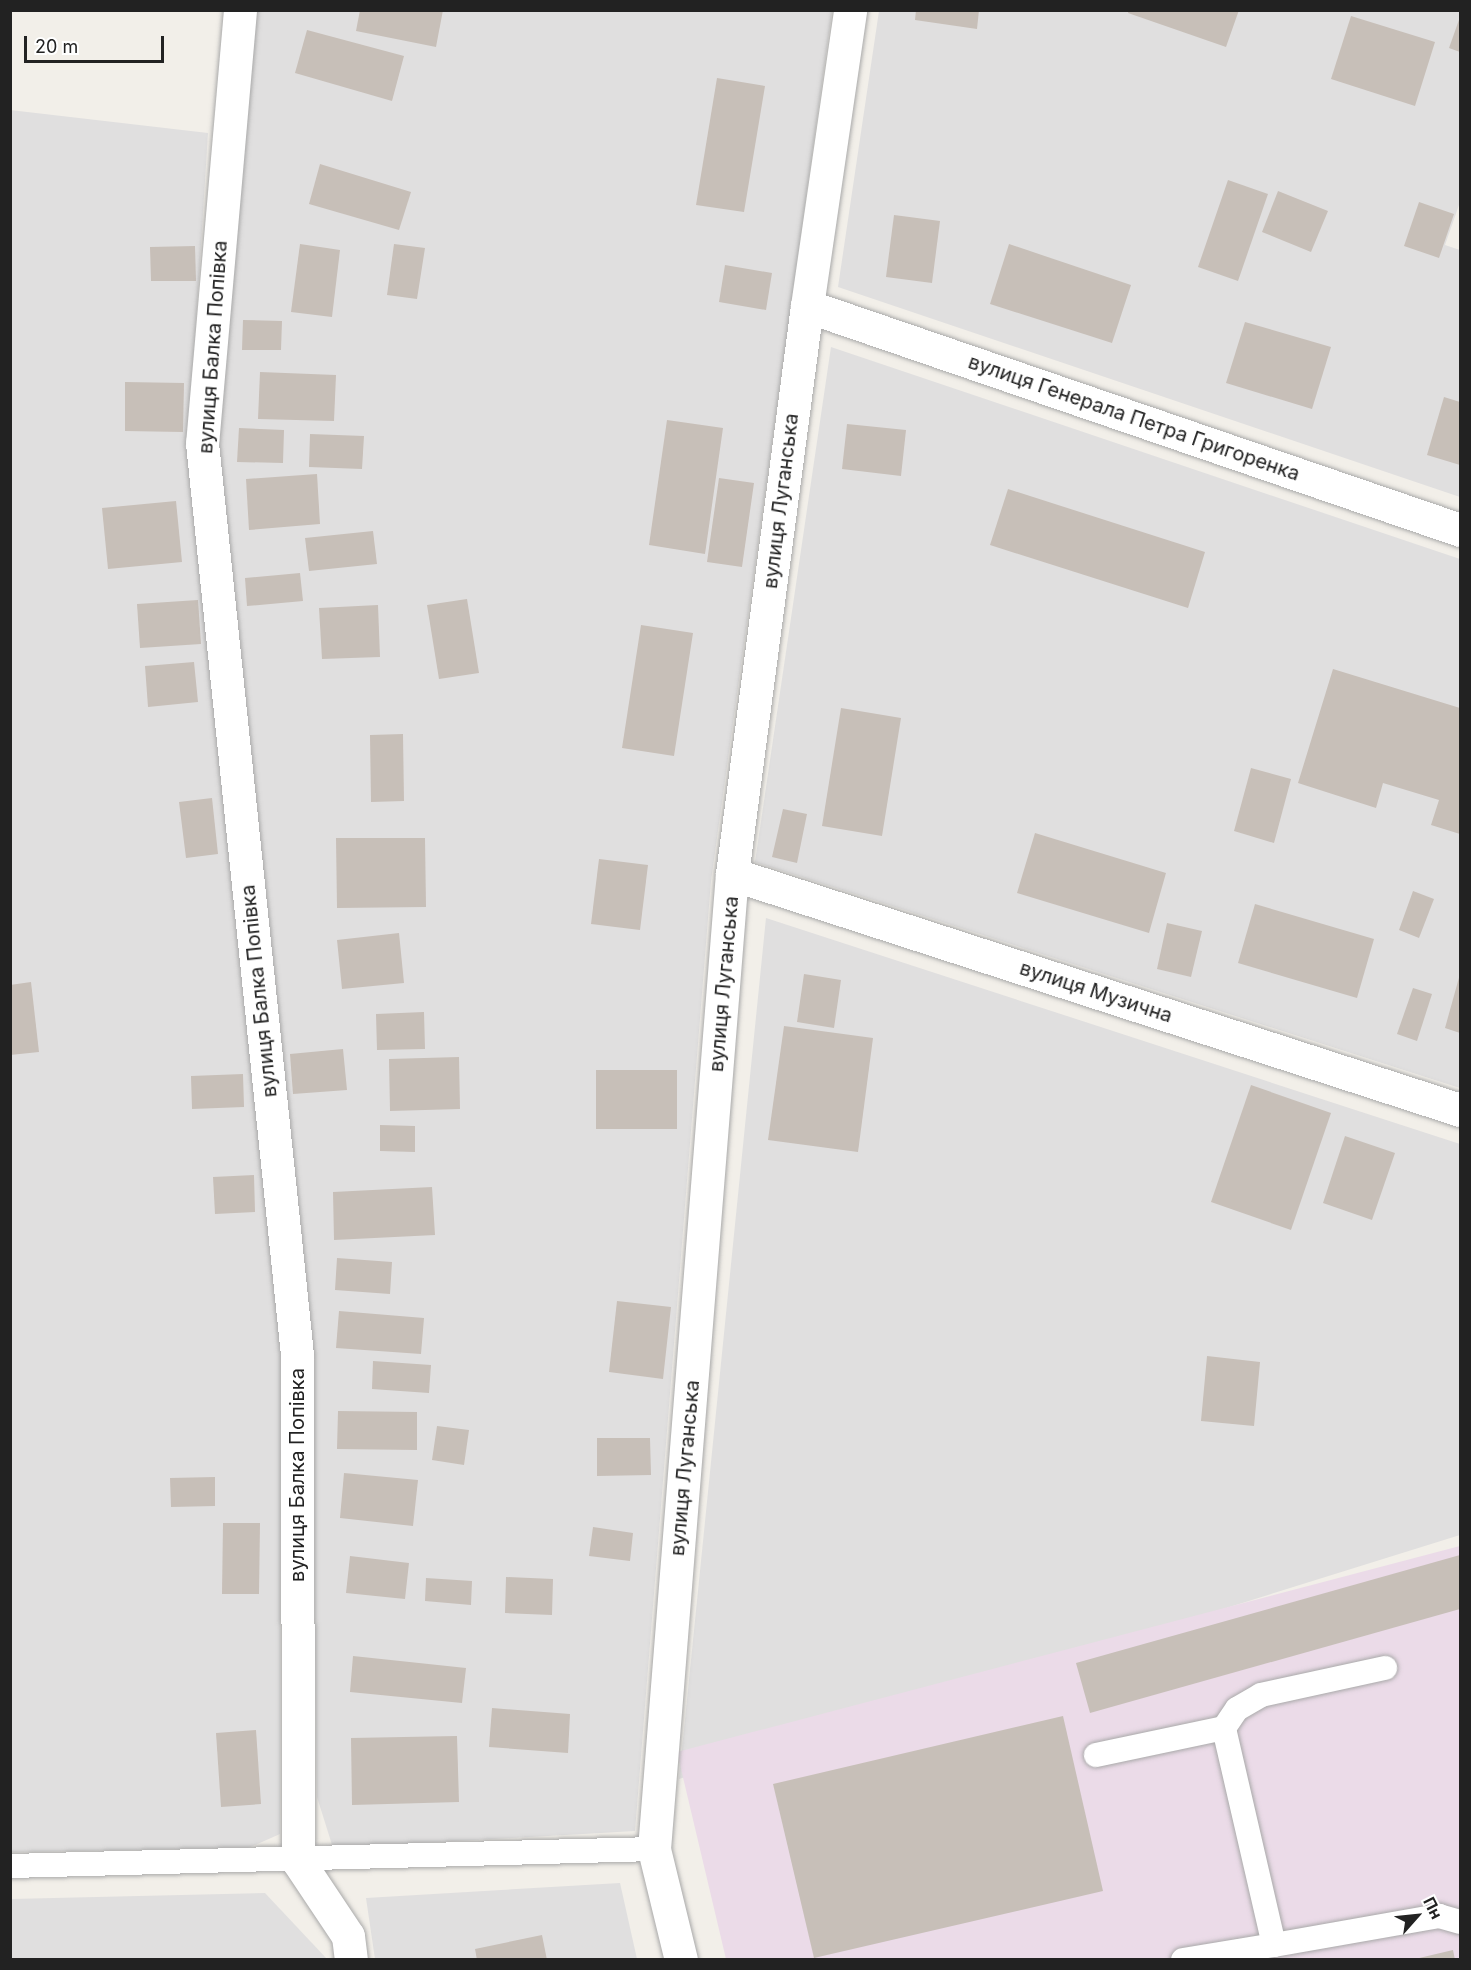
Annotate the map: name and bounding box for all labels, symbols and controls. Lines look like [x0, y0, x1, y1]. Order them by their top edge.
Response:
scale bar [27, 24, 166, 62]
text: 20 m [35, 36, 78, 57]
street label: вулиця Балка Попівка [194, 240, 232, 454]
street label: вулиця Генерала Петра Григоренка [965, 350, 1303, 486]
street label: вулиця Луганська [758, 412, 804, 590]
street label: вулиця Балка Попівка [236, 883, 282, 1099]
street label: вулиця Луганська [704, 895, 744, 1073]
street label: вулиця Музична [1017, 956, 1175, 1028]
street label: вулиця Балка Попівка [285, 1368, 309, 1582]
street label: вулиця Луганська [665, 1379, 705, 1557]
north arrow [1387, 1886, 1447, 1946]
text: Пн [1419, 1894, 1447, 1922]

